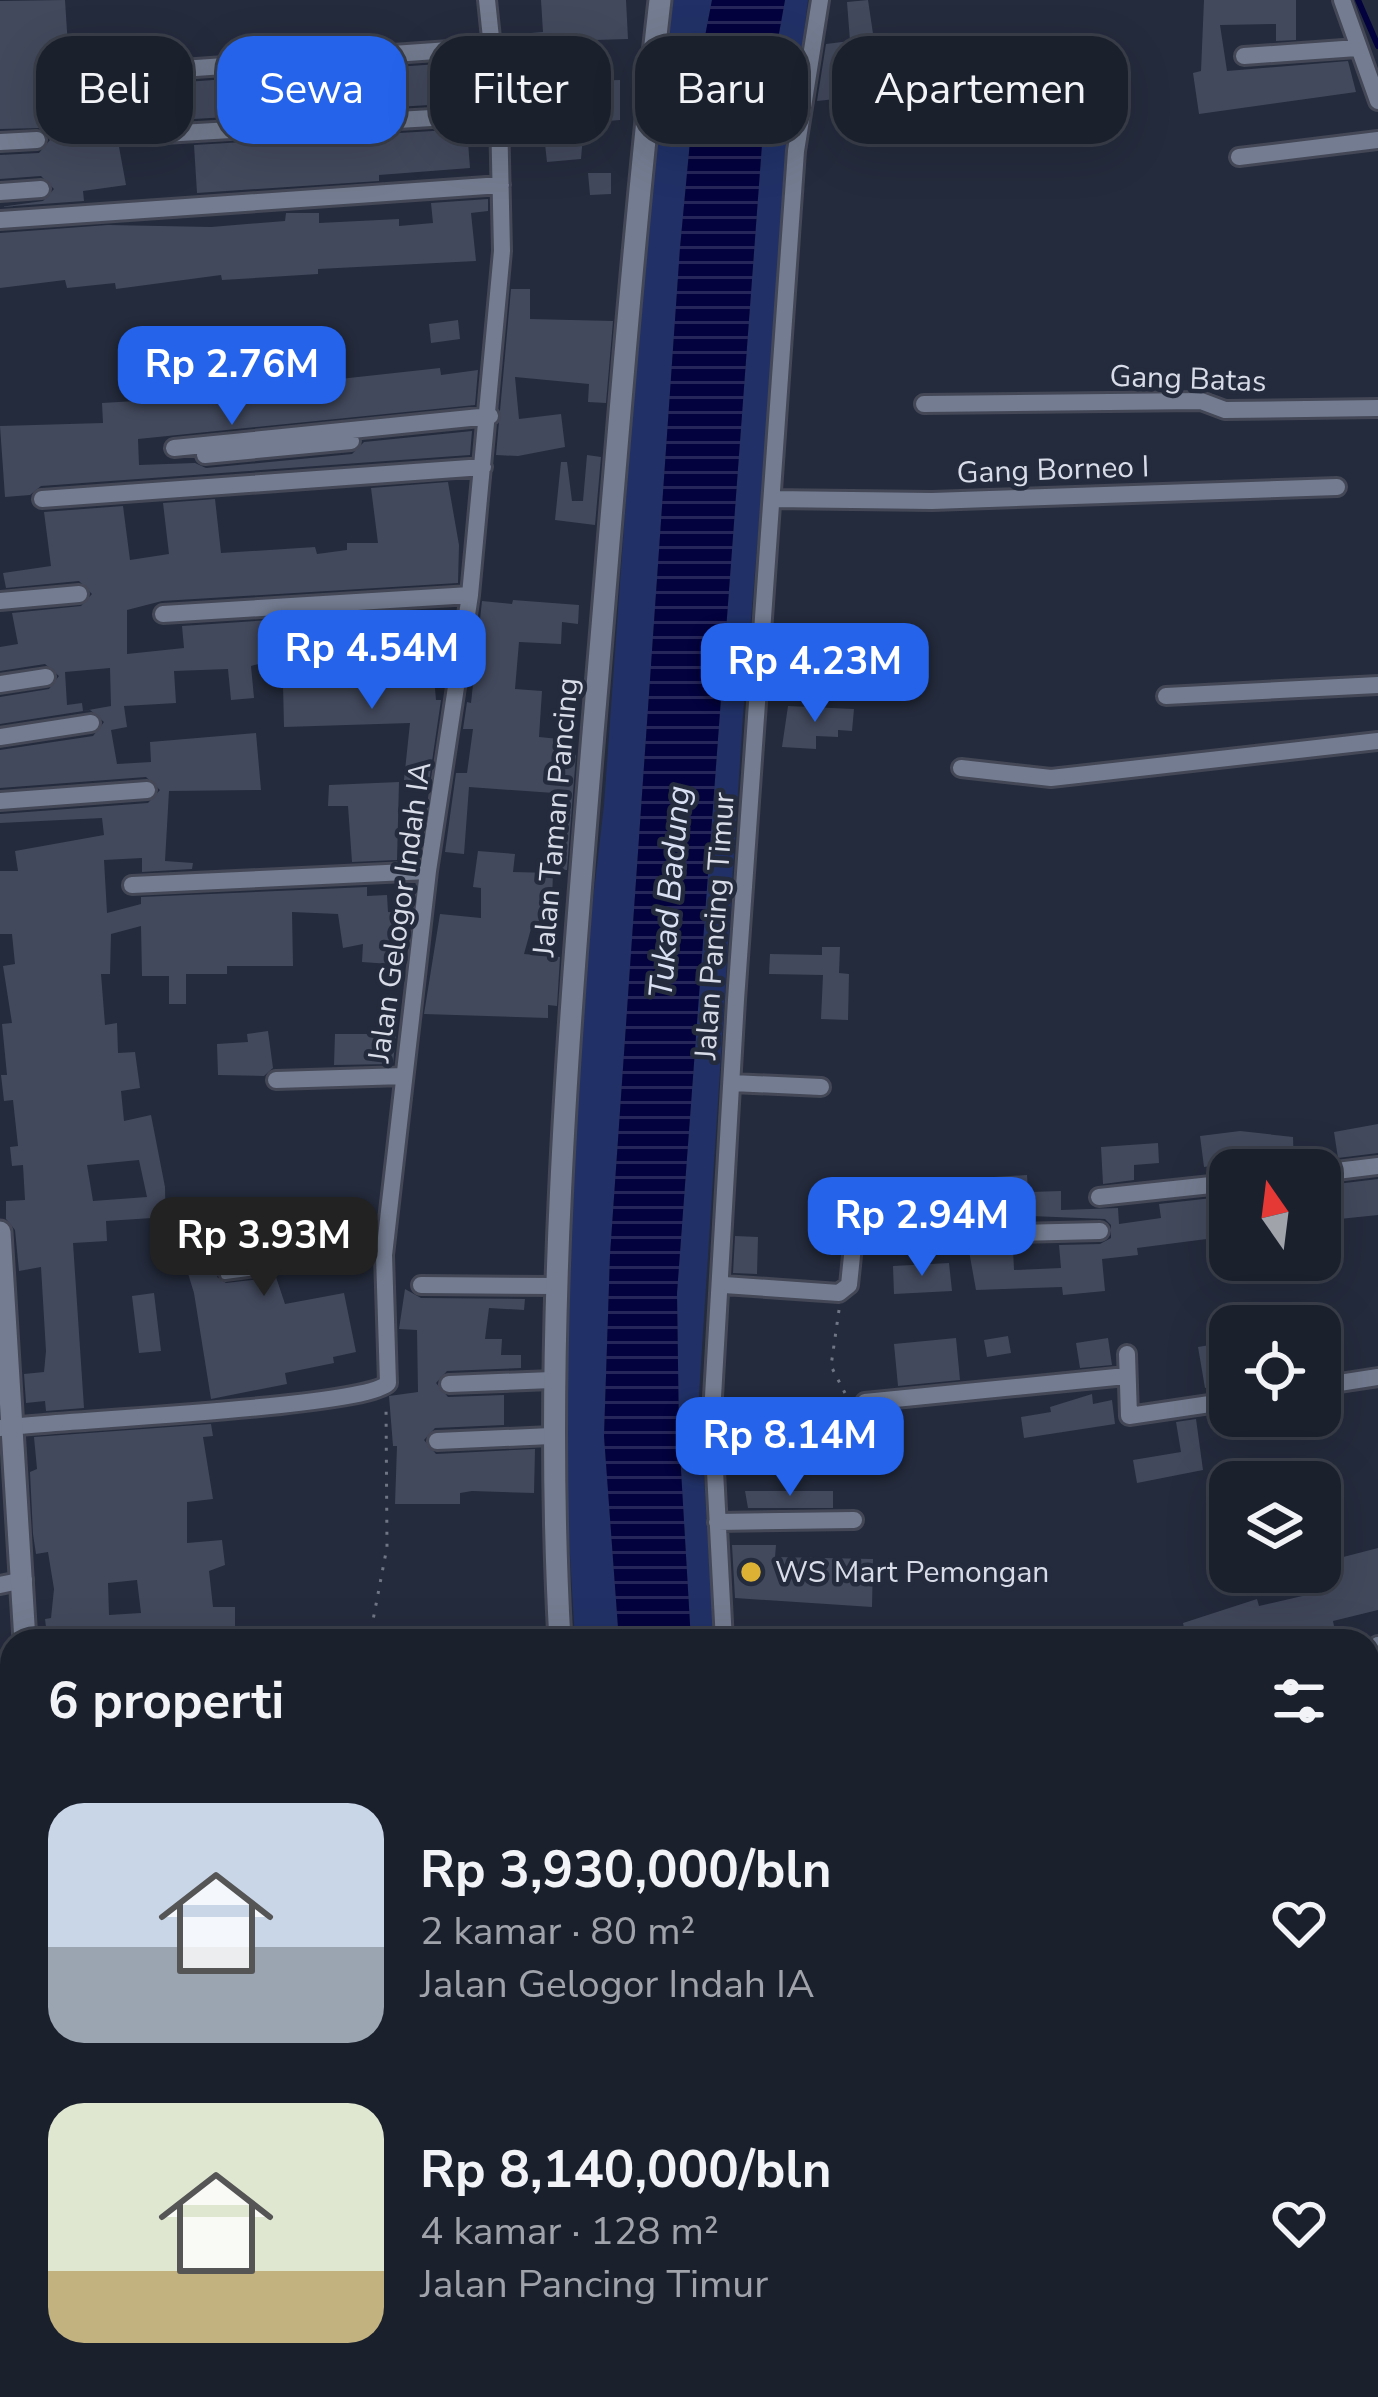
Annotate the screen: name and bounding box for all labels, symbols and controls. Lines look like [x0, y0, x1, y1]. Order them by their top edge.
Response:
chip: Beli [36, 36, 193, 144]
chip: Sewa [217, 36, 406, 144]
chip: Filter [430, 36, 611, 144]
chip: Baru [635, 36, 808, 144]
chip: Apartemen [832, 36, 1128, 144]
pin: Rp 2.76M [108, 326, 356, 428]
text: Rp 2.76M [145, 338, 319, 391]
street label: Gang Batas [1109, 356, 1267, 402]
street label: Gang Borneo I [956, 446, 1150, 494]
pin: Rp 4.54M [248, 610, 496, 712]
text: Rp 4.54M [285, 622, 459, 675]
pin: Rp 4.23M [691, 623, 939, 725]
text: Rp 4.23M [728, 635, 902, 688]
street label: Jalan Taman Pancing [523, 676, 589, 959]
street label: Jalan Gelogor Indah IA [358, 759, 441, 1066]
water label: Tukad Badung [638, 784, 702, 1000]
street label: Jalan Pancing Timur [685, 791, 745, 1062]
north arrow [1209, 1149, 1341, 1281]
map controls [1209, 1149, 1341, 1593]
pin: Rp 2.94M [798, 1177, 1046, 1279]
text: Rp 2.94M [835, 1189, 1009, 1242]
pin: Rp 3.93M [140, 1197, 388, 1299]
text: Rp 3.93M [177, 1209, 351, 1262]
button: locate [1209, 1305, 1341, 1437]
pin: Rp 8.14M [666, 1397, 914, 1499]
text: Rp 8.14M [703, 1409, 877, 1462]
button: layers [1209, 1461, 1341, 1593]
place label: WS Mart Pemongan [775, 1552, 1049, 1593]
marker: WS Mart Pemongan [738, 1559, 764, 1585]
text: 6 properti [48, 1666, 284, 1736]
icon: filters [1266, 1668, 1332, 1734]
text: Rp 3,930,000/bln [420, 1835, 831, 1905]
icon: home [144, 1851, 288, 1995]
icon: heart [1266, 1890, 1332, 1956]
text: 2 kamar · 80 m² [420, 1905, 695, 1958]
text: Jalan Gelogor Indah IA [420, 1958, 814, 2011]
text: Rp 8,140,000/bln [420, 2135, 831, 2205]
icon: home [144, 2151, 288, 2295]
icon: heart [1266, 2190, 1332, 2256]
text: 4 kamar · 128 m² [420, 2205, 719, 2258]
text: Jalan Pancing Timur [420, 2258, 768, 2311]

